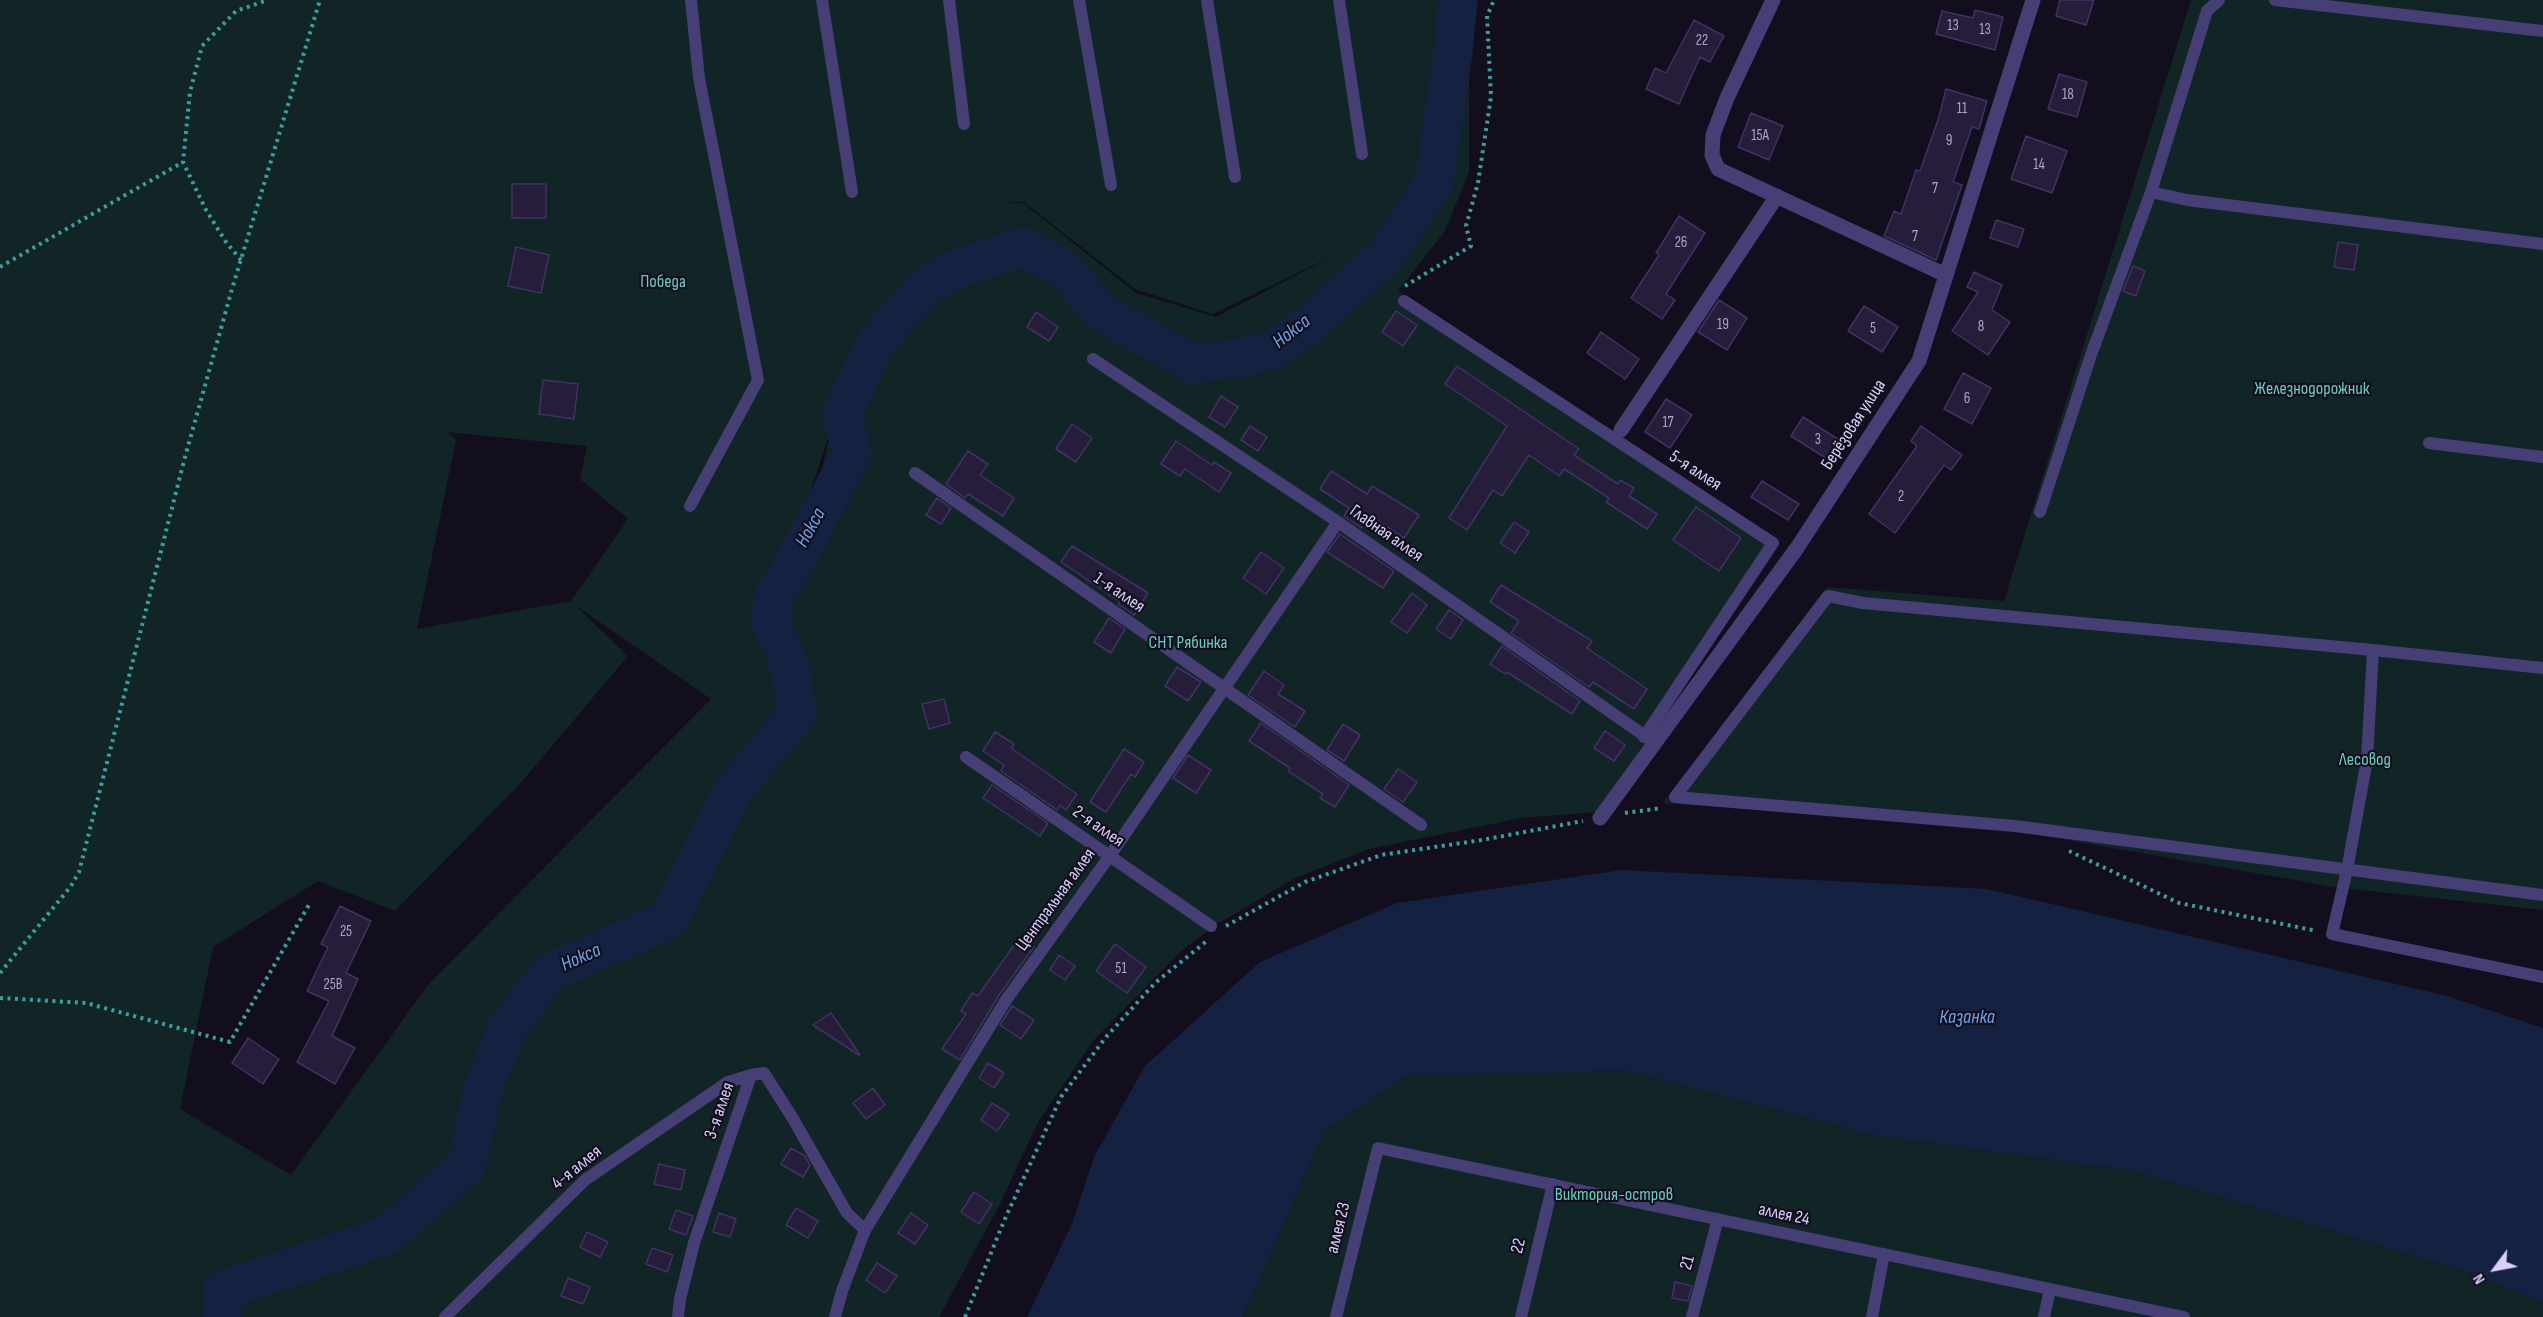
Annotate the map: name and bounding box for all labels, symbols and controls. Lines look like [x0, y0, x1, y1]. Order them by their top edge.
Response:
house number: 13 [1947, 17, 1959, 35]
house number: 13 [1979, 21, 1991, 39]
house number: 22 [1696, 32, 1708, 50]
house number: 18 [2062, 86, 2074, 104]
house number: 11 [1957, 100, 1967, 118]
house number: 15А [1751, 127, 1769, 145]
house number: 9 [1946, 132, 1952, 150]
house number: 14 [2033, 156, 2045, 174]
house number: 7 [1932, 180, 1938, 198]
house number: 7 [1912, 228, 1918, 246]
house number: 26 [1675, 234, 1687, 252]
park label: Победа [640, 271, 686, 293]
water label: Нокса [1268, 310, 1316, 354]
house number: 19 [1717, 316, 1729, 334]
house number: 8 [1978, 318, 1984, 336]
house number: 5 [1870, 320, 1876, 338]
street label: Берёзовая улица [1817, 376, 1891, 474]
park label: Железнодорожник [2254, 378, 2370, 400]
house number: 6 [1964, 390, 1970, 408]
house number: 17 [1662, 414, 1674, 432]
house number: 3 [1815, 431, 1821, 449]
street label: 5-я аллея [1665, 446, 1725, 496]
house number: 2 [1898, 488, 1904, 506]
street label: Главная аллея [1345, 501, 1427, 567]
water label: Нокса [791, 504, 831, 552]
street label: 1-я аллея [1089, 568, 1149, 618]
park label: СНТ Рябинка [1149, 632, 1227, 654]
park label: Лесовод [2339, 749, 2391, 771]
street label: 2-я аллея [1068, 801, 1128, 853]
street label: Центральная аллея [1012, 844, 1100, 956]
house number: 25 [340, 923, 352, 941]
water label: Нокса [557, 939, 605, 977]
house number: 51 [1115, 960, 1127, 978]
house number: 25В [324, 976, 342, 994]
water label: Казанка [1939, 1006, 1995, 1030]
street label: 3-я аллея [700, 1080, 740, 1142]
street label: 4-я аллея [548, 1141, 606, 1195]
park label: Виктория-остров [1555, 1184, 1673, 1206]
street label: аллея 24 [1756, 1199, 1812, 1231]
street label: аллея 23 [1322, 1200, 1356, 1256]
street label: 22 [1507, 1236, 1531, 1256]
north arrow [2465, 1239, 2525, 1299]
street label: 21 [1676, 1254, 1700, 1272]
text: N [2469, 1270, 2490, 1287]

